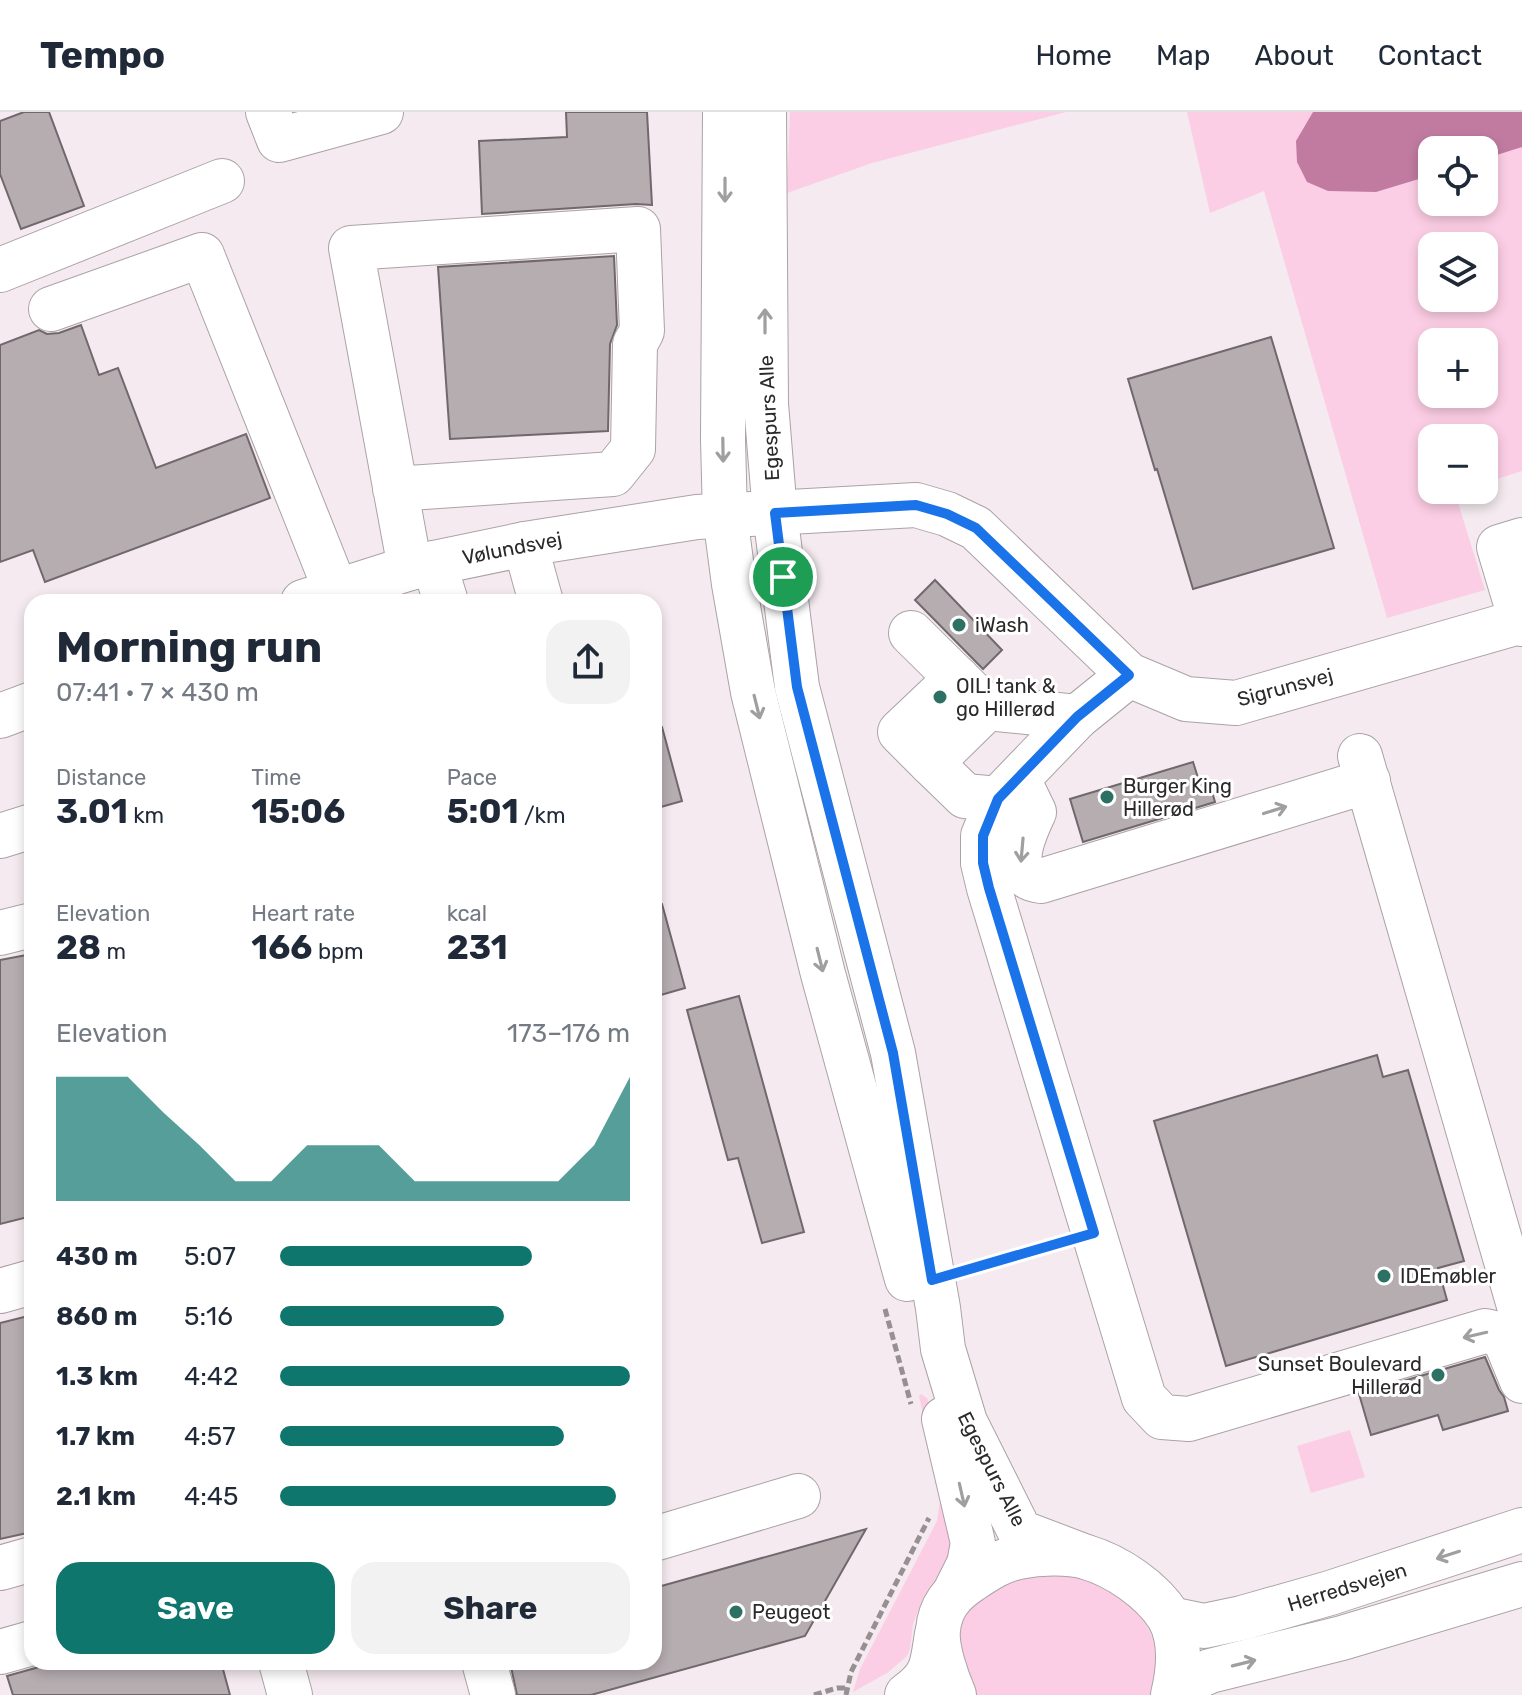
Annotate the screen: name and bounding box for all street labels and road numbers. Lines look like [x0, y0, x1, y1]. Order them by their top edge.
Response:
street label: Egespurs Alle [754, 355, 784, 481]
street label: Vølundsvej [460, 527, 564, 569]
street label: Sigrunsvej [1235, 663, 1335, 711]
street label: Egespurs Alle [953, 1408, 1031, 1530]
street label: Herredsvejen [1284, 1557, 1410, 1617]

